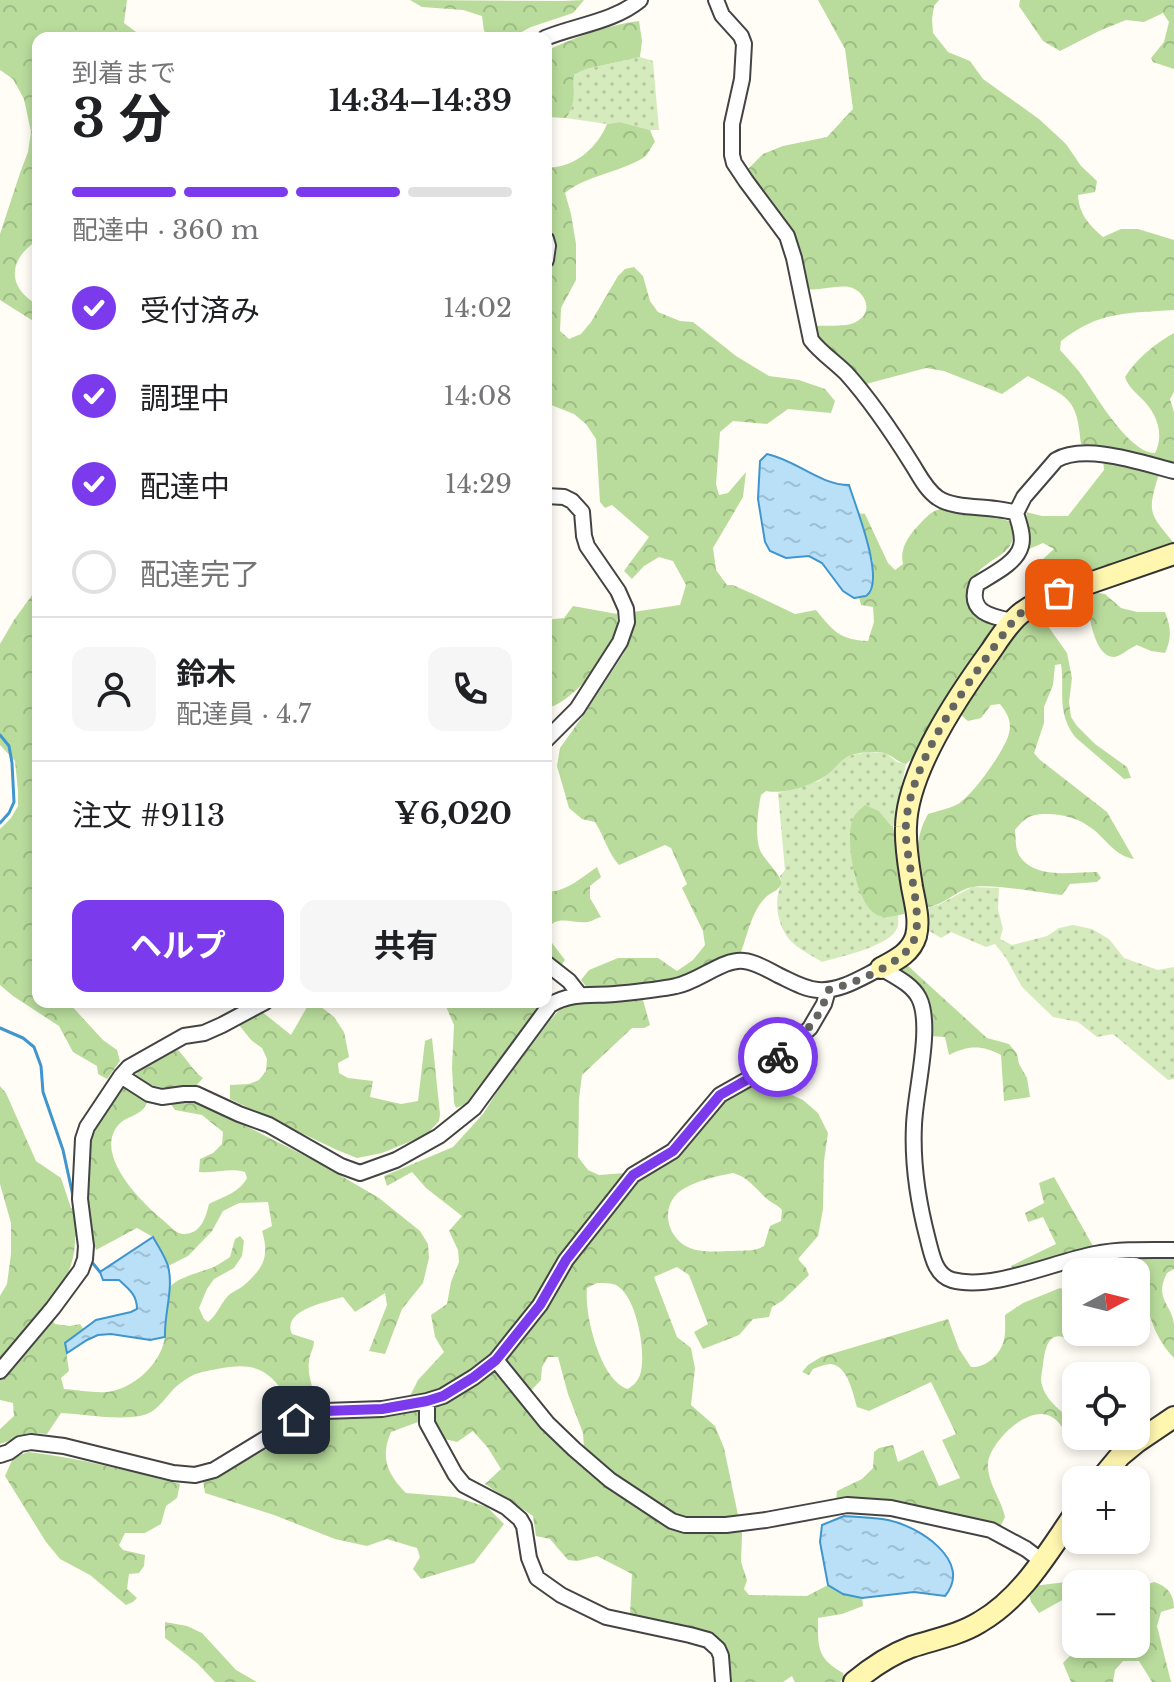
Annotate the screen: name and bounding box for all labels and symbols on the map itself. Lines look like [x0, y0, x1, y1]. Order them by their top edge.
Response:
pin [1025, 559, 1093, 627]
courier [738, 1017, 818, 1097]
north arrow [1062, 1258, 1150, 1346]
pin [262, 1386, 330, 1454]

